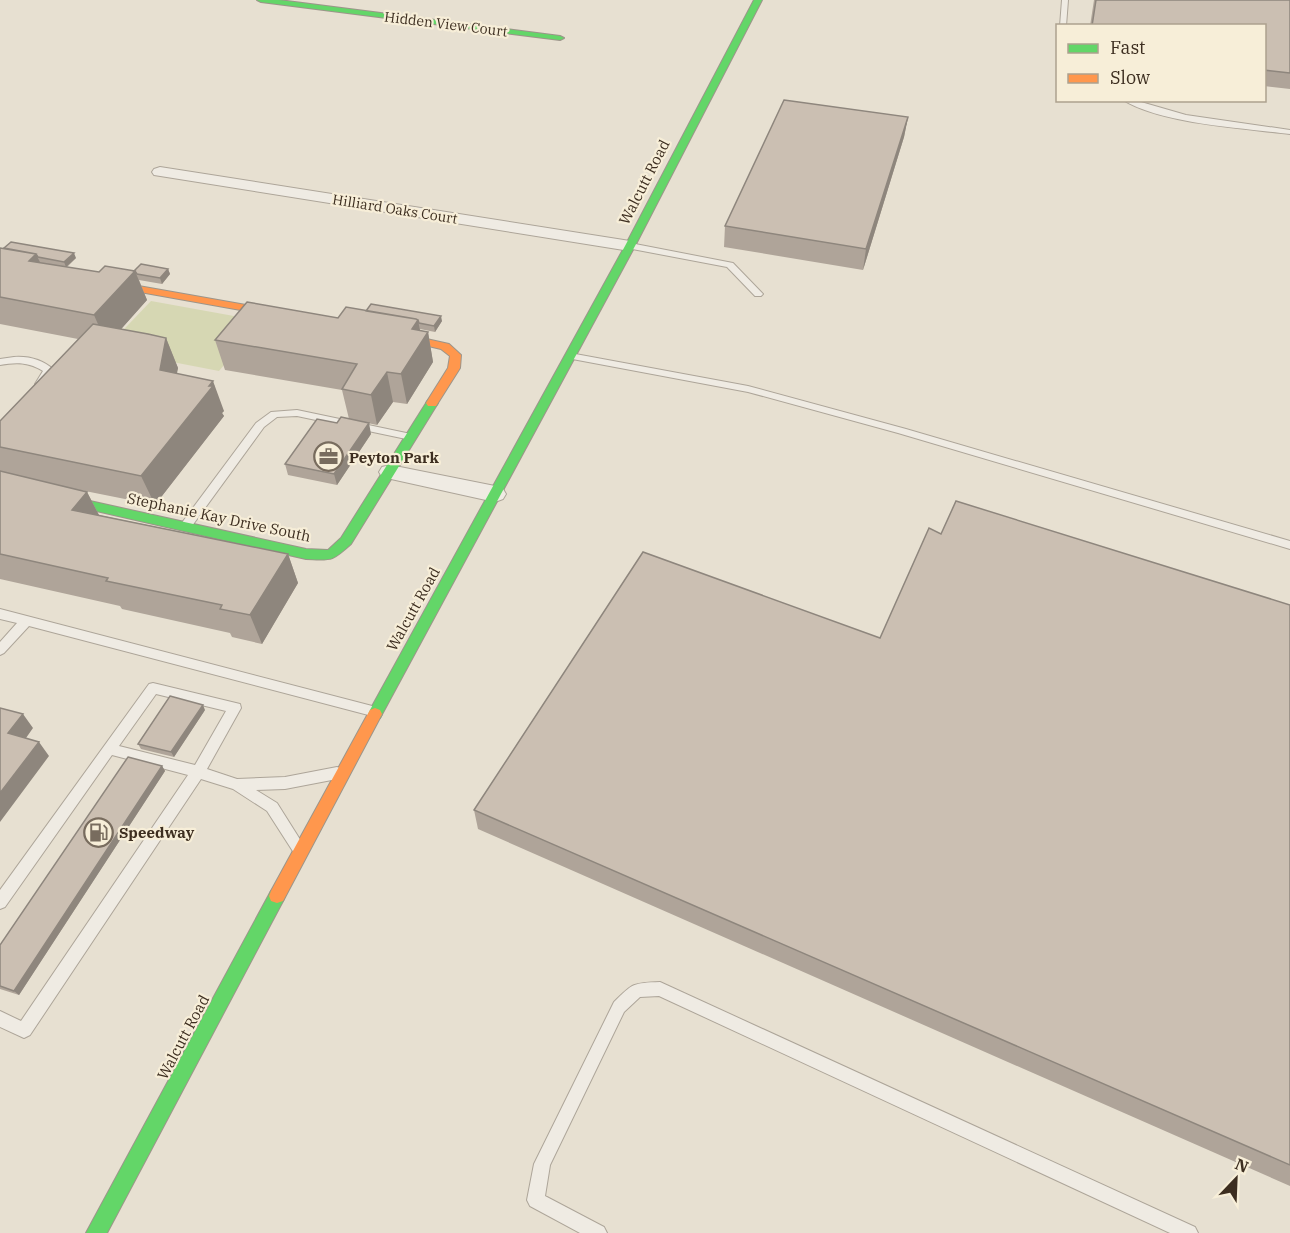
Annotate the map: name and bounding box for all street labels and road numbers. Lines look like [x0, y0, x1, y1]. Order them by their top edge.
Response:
street label: Hidden View Court [383, 8, 509, 40]
street label: Walcutt Road [614, 136, 674, 228]
street label: Hilliard Oaks Court [331, 190, 459, 228]
street label: Stephanie Kay Drive South [125, 488, 313, 546]
street label: Walcutt Road [382, 564, 444, 654]
street label: Walcutt Road [153, 991, 213, 1083]

